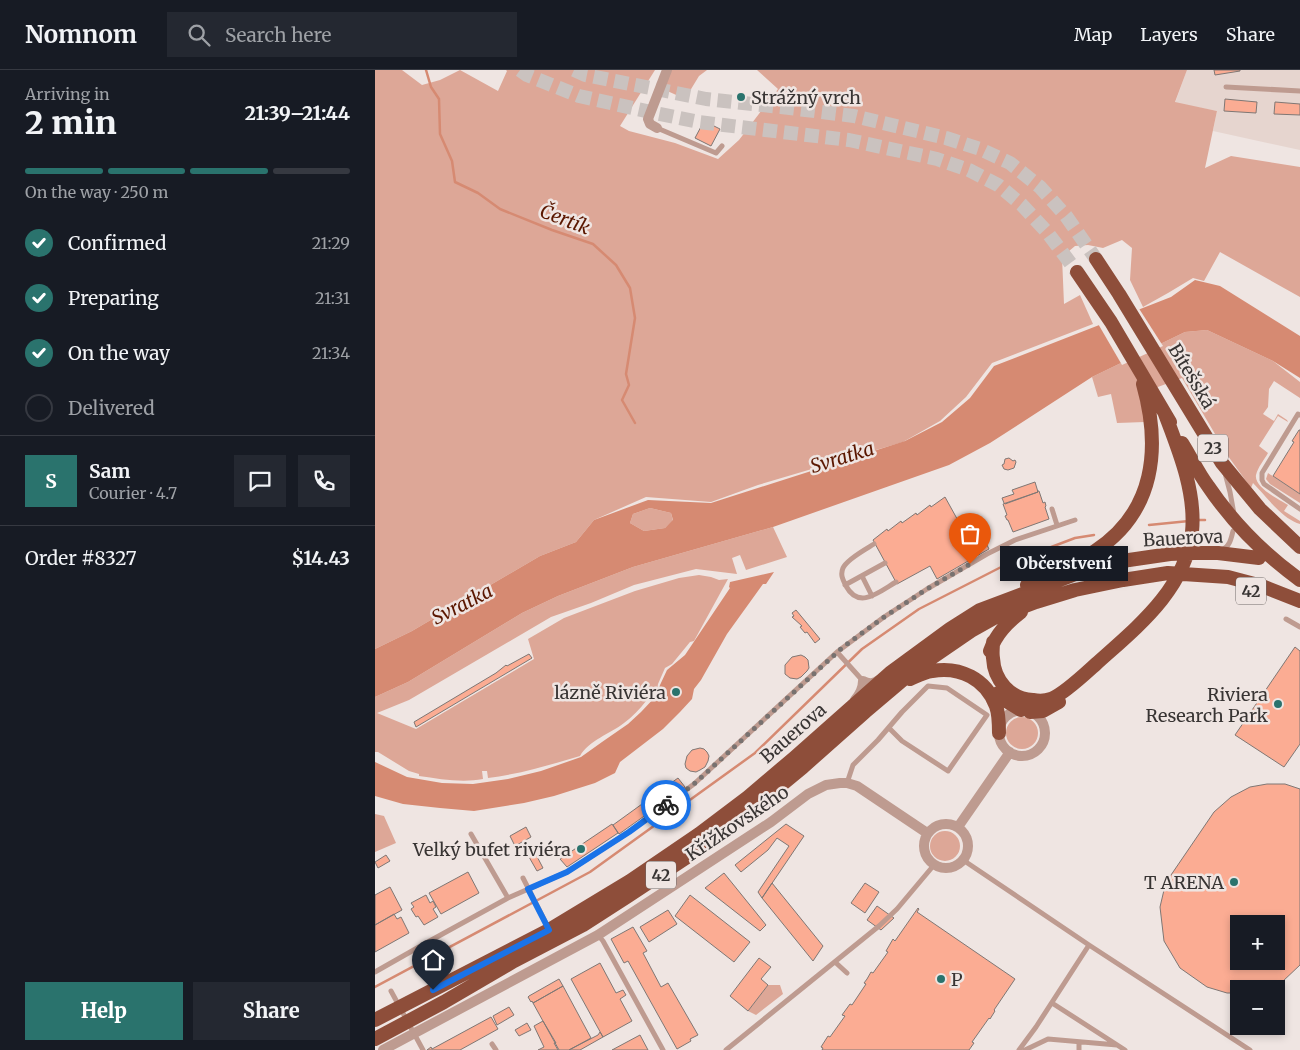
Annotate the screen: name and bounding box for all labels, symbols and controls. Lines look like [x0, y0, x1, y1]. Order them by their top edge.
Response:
search box [167, 12, 517, 57]
text: Nomnom [25, 19, 137, 50]
icon: search [185, 21, 213, 49]
text: Search here [225, 23, 331, 47]
text: Map [1074, 23, 1112, 46]
text: Layers [1140, 23, 1198, 46]
text: Share [1226, 23, 1275, 46]
text: Arriving in [25, 84, 110, 104]
place label: Strážný vrch [751, 86, 861, 109]
marker: Strážný vrch [735, 91, 747, 103]
text: 21:39–21:44 [245, 101, 350, 125]
text: 2 min [25, 103, 117, 143]
text: On the way · 250 m [25, 182, 168, 202]
water label: Čertík [536, 198, 594, 240]
icon: check [25, 229, 53, 257]
text: Confirmed [68, 231, 166, 255]
text: 21:29 [312, 233, 350, 253]
icon: check [25, 284, 53, 312]
text: Preparing [68, 286, 159, 310]
text: 21:31 [315, 288, 350, 308]
icon: check [25, 339, 53, 367]
street label: Bítešská [1164, 339, 1221, 413]
text: On the way [68, 341, 170, 365]
text: 21:34 [312, 343, 350, 363]
text: Delivered [68, 396, 155, 420]
road number: 23 [1198, 434, 1228, 462]
water label: Svratka [807, 436, 877, 478]
button: chat [234, 455, 286, 507]
button: phone [298, 455, 350, 507]
text: Sam [89, 459, 130, 483]
text: S [45, 469, 57, 493]
text: Courier · 4.7 [89, 483, 177, 503]
pin [949, 513, 991, 564]
icon: bag [956, 520, 984, 548]
street label: Bauerova [1142, 524, 1224, 552]
text: Order #8327 [25, 546, 137, 570]
text: $14.43 [291, 546, 350, 570]
callout: Občerstvení [1000, 546, 1127, 582]
text: Občerstvení [1016, 553, 1112, 573]
water label: Svratka [427, 578, 497, 630]
road number: 42 [1236, 578, 1266, 604]
place label: lázně Riviéra [554, 681, 666, 704]
place label: Riviera Research Park [1146, 683, 1269, 727]
marker: lázně Riviéra [670, 686, 682, 698]
street label: Bauerova [755, 698, 831, 768]
marker: Riviera Research Park [1272, 698, 1284, 710]
courier [641, 780, 691, 830]
street label: Křížkovského [681, 780, 793, 866]
icon: bike [652, 791, 680, 819]
place label: Velký bufet riviéra [412, 838, 571, 861]
marker: Velký bufet riviéra [575, 843, 587, 855]
road number: 42 [646, 862, 676, 888]
place label: T ARENA [1144, 871, 1224, 894]
marker: T ARENA [1228, 876, 1240, 888]
map controls [1230, 915, 1285, 1035]
button: + [1230, 915, 1285, 970]
pin [412, 939, 454, 990]
icon: home [419, 946, 447, 974]
place label: P [951, 968, 963, 991]
marker: P [935, 973, 947, 985]
button: − [1230, 980, 1285, 1035]
button: Help [25, 982, 183, 1040]
button: Share [193, 982, 350, 1040]

